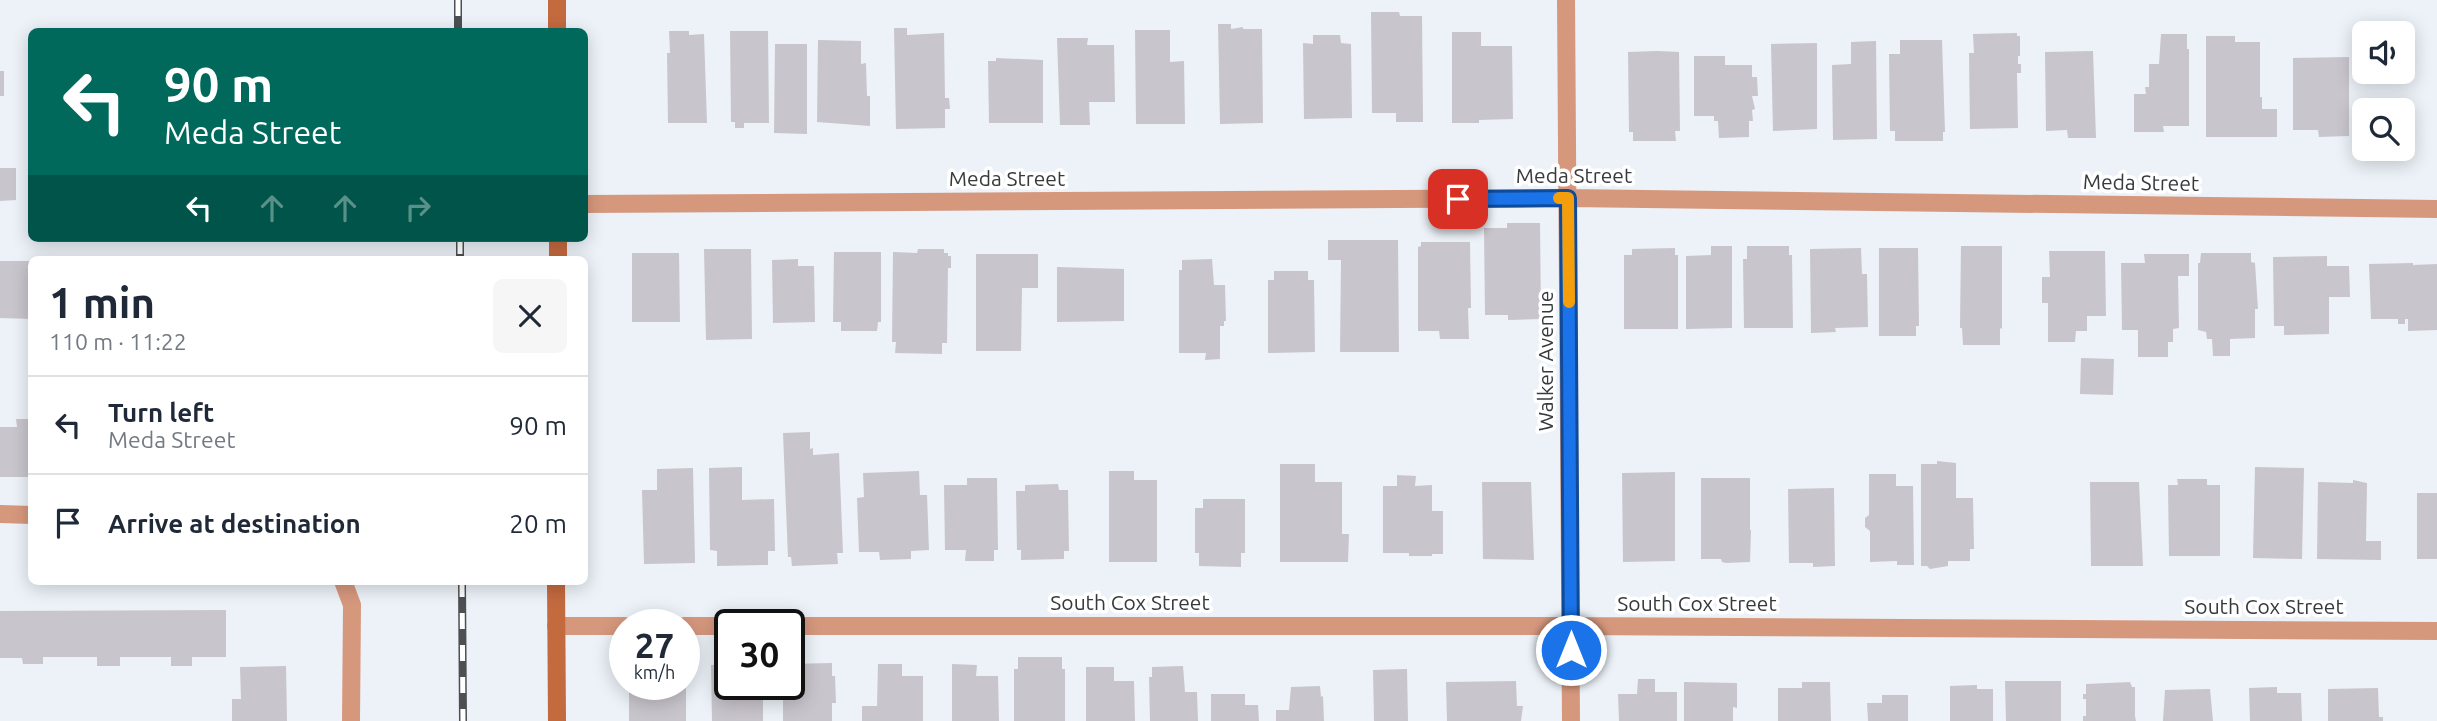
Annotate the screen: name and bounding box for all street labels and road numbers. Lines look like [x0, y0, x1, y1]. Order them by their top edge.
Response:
street label: Meda Street [1516, 163, 1632, 187]
street label: Meda Street [949, 166, 1065, 190]
street label: Meda Street [2083, 169, 2199, 195]
street label: Walker Avenue [1533, 291, 1557, 431]
street label: South Cox Street [1050, 590, 1210, 614]
street label: South Cox Street [1617, 591, 1777, 615]
street label: South Cox Street [2184, 594, 2344, 618]

